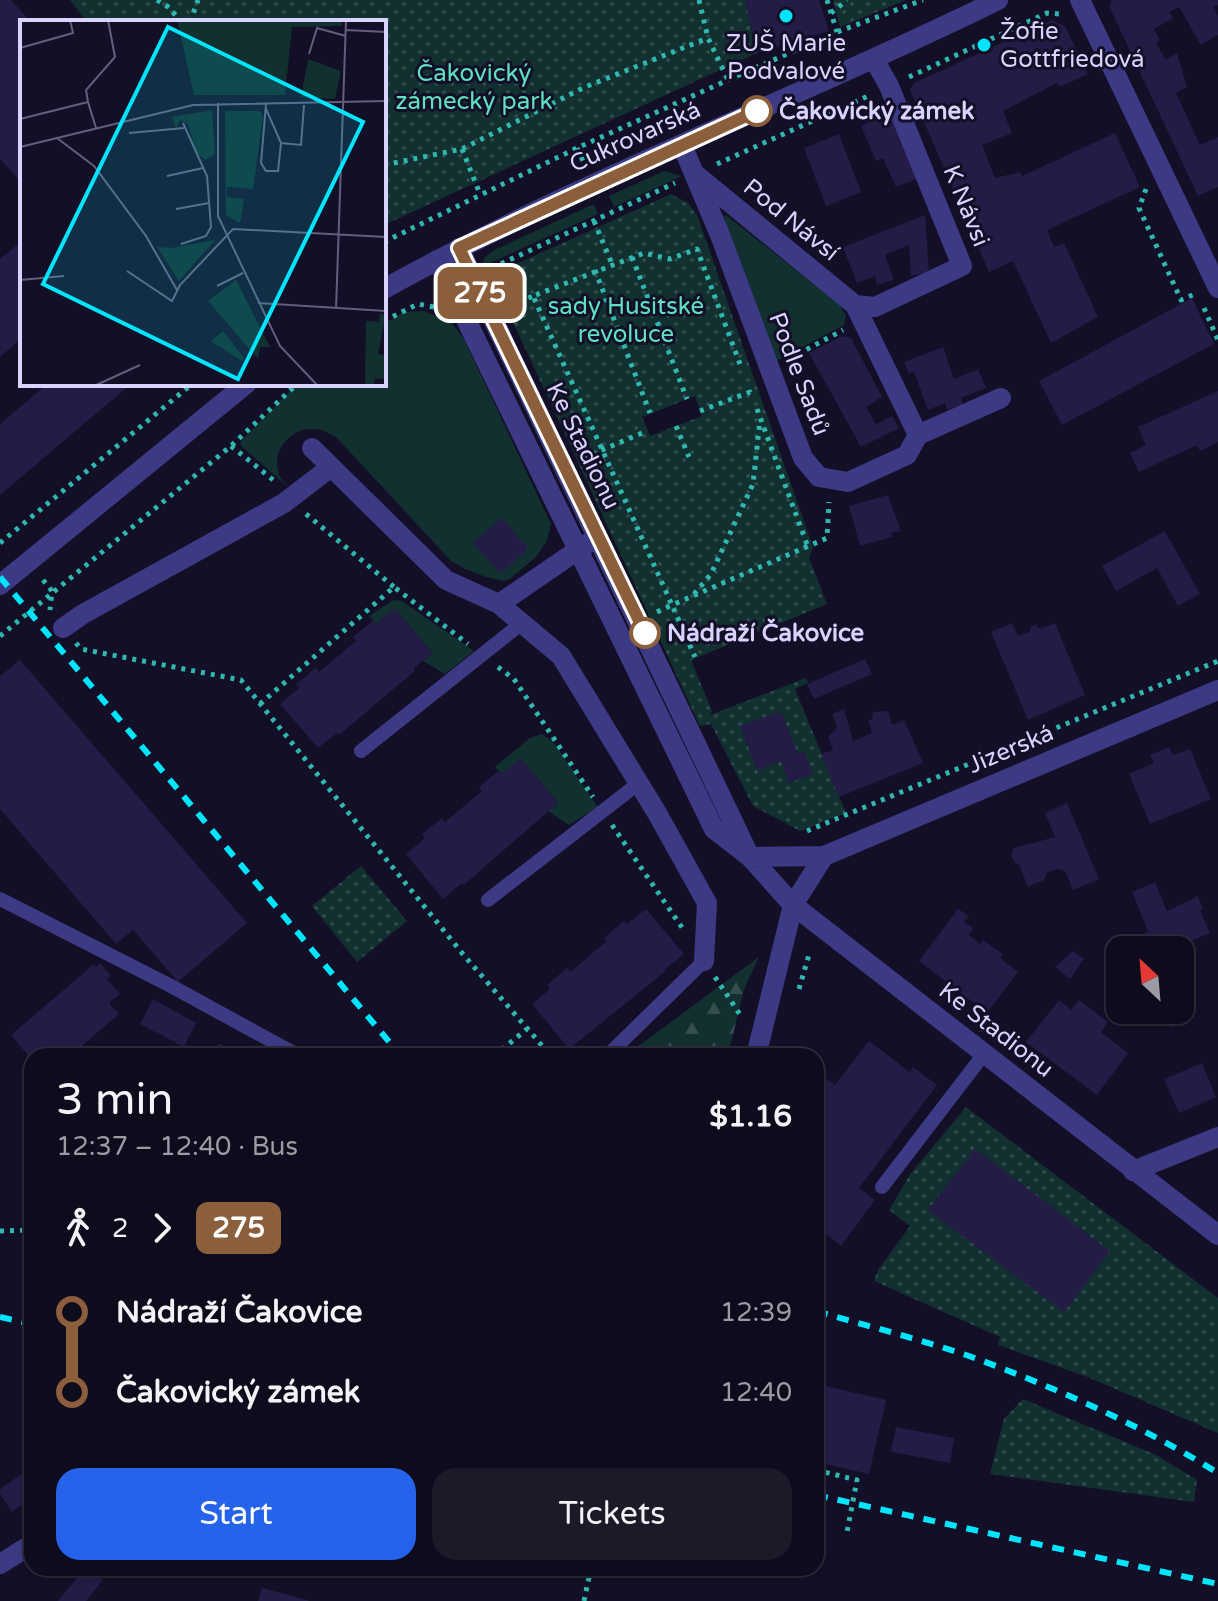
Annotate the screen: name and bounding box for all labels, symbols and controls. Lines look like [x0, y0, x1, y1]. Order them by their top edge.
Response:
marker: ZUŠ Marie Podvalové [777, 7, 795, 25]
place label: Žofie Gottfriedová [1000, 17, 1145, 74]
inset map [20, 20, 386, 386]
place label: ZUŠ Marie Podvalové [726, 29, 846, 86]
marker: Žofie Gottfriedová [975, 36, 993, 54]
park label: Čakovický zámecký park [396, 59, 552, 116]
street label: Cukrovarská [565, 95, 705, 179]
marker: Čakovický zámek [742, 96, 772, 126]
place label: Čakovický zámek [779, 96, 974, 126]
street label: K Návsi [937, 161, 995, 251]
street label: Pod Návsí [737, 173, 845, 267]
line badge: 275 [434, 267, 526, 319]
text: 275 [454, 276, 506, 310]
park label: sady Husitské revoluce [548, 292, 704, 349]
street label: Podle Sadů [762, 308, 836, 440]
street label: Ke Stadionu [540, 378, 626, 514]
marker: Nádraží Čakovice [630, 618, 660, 648]
place label: Nádraží Čakovice [667, 618, 865, 648]
street label: Jizerská [964, 718, 1058, 780]
north arrow [1106, 936, 1194, 1024]
map controls [1106, 936, 1194, 1024]
street label: Ke Stadionu [933, 976, 1059, 1084]
text: 3 min [56, 1074, 173, 1127]
text: $1.16 [709, 1098, 792, 1135]
text: 12:37 – 12:40 · Bus [56, 1131, 298, 1162]
icon: walk [56, 1206, 100, 1250]
icon: forward [140, 1206, 184, 1250]
text: 275 [212, 1211, 265, 1245]
text: 2 [112, 1213, 128, 1244]
text: Nádraží Čakovice [116, 1294, 362, 1331]
text: 12:39 [720, 1297, 792, 1328]
text: Čakovický zámek [116, 1374, 360, 1411]
text: 12:40 [720, 1377, 792, 1408]
button: Start [56, 1468, 416, 1560]
button: Tickets [432, 1468, 792, 1560]

